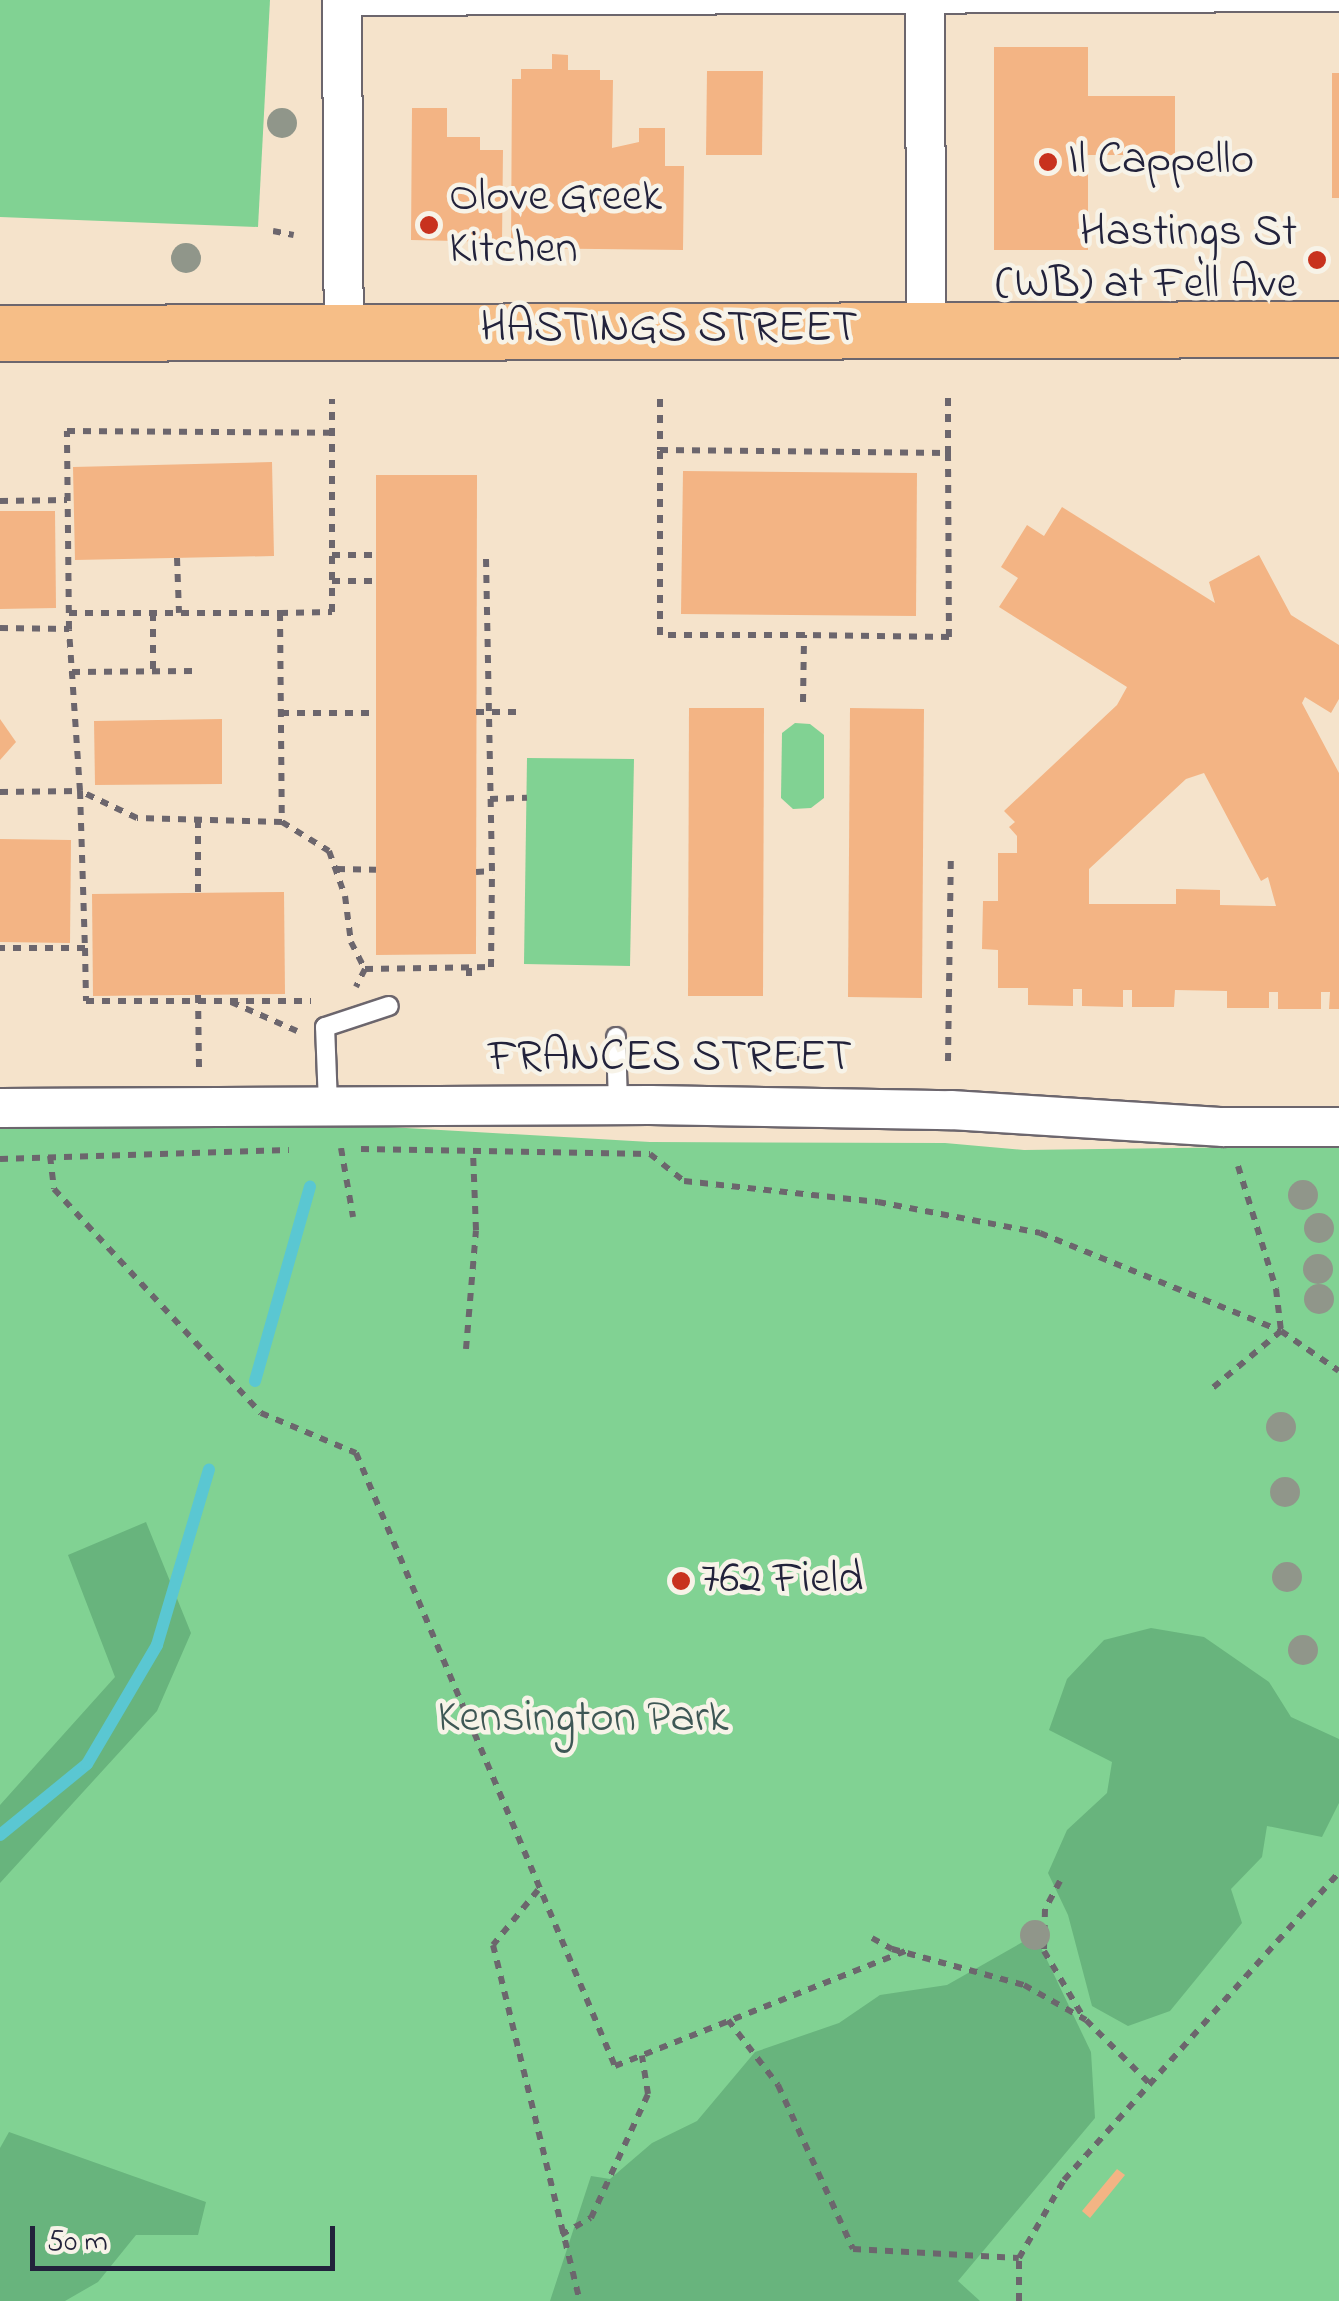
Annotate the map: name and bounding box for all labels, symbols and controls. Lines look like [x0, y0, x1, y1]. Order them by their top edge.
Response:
place label: Il Cappello [1068, 135, 1254, 189]
marker: Il Cappello [1037, 151, 1059, 173]
place label: Olove Greek Kitchen [449, 172, 662, 278]
place label: Hastings St (WB) at Fell Ave [996, 207, 1297, 313]
marker: Olove Greek Kitchen [418, 214, 440, 236]
marker: Hastings St (WB) at Fell Ave [1306, 249, 1328, 271]
street label: HASTINGS STREET [480, 303, 858, 357]
street label: FRANCES STREET [488, 1032, 852, 1086]
place label: 762 Field [701, 1554, 863, 1608]
marker: 762 Field [670, 1570, 692, 1592]
park label: Kensington Park [438, 1693, 728, 1747]
scale bar [35, 2206, 340, 2268]
text: 50 m [47, 2221, 108, 2265]

